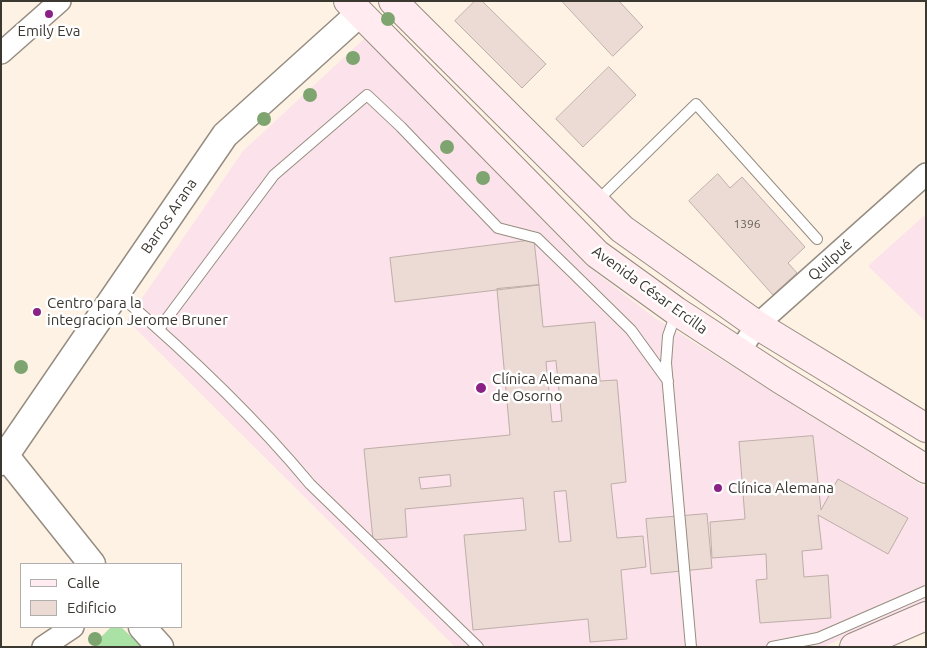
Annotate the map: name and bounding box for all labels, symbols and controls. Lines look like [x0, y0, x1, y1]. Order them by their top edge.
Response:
marker: Emily Eva [43, 8, 55, 20]
place label: Emily Eva [18, 22, 80, 40]
street label: Barros Arana [137, 175, 201, 257]
house number: 1396 [733, 217, 761, 231]
street label: Quilpué [804, 235, 856, 285]
street label: Avenida César Ercilla [589, 242, 711, 338]
place label: Centro para la integracion Jerome Bruner [47, 294, 228, 329]
marker: Centro para la integracion Jerome Bruner [31, 306, 43, 318]
place label: Clínica Alemana de Osorno [492, 370, 598, 405]
marker: Clínica Alemana de Osorno [474, 381, 488, 395]
place label: Clínica Alemana [728, 479, 834, 497]
marker: Clínica Alemana [712, 482, 724, 494]
legend [20, 563, 182, 628]
text: Calle [67, 574, 100, 591]
text: Edificio [67, 599, 116, 616]

